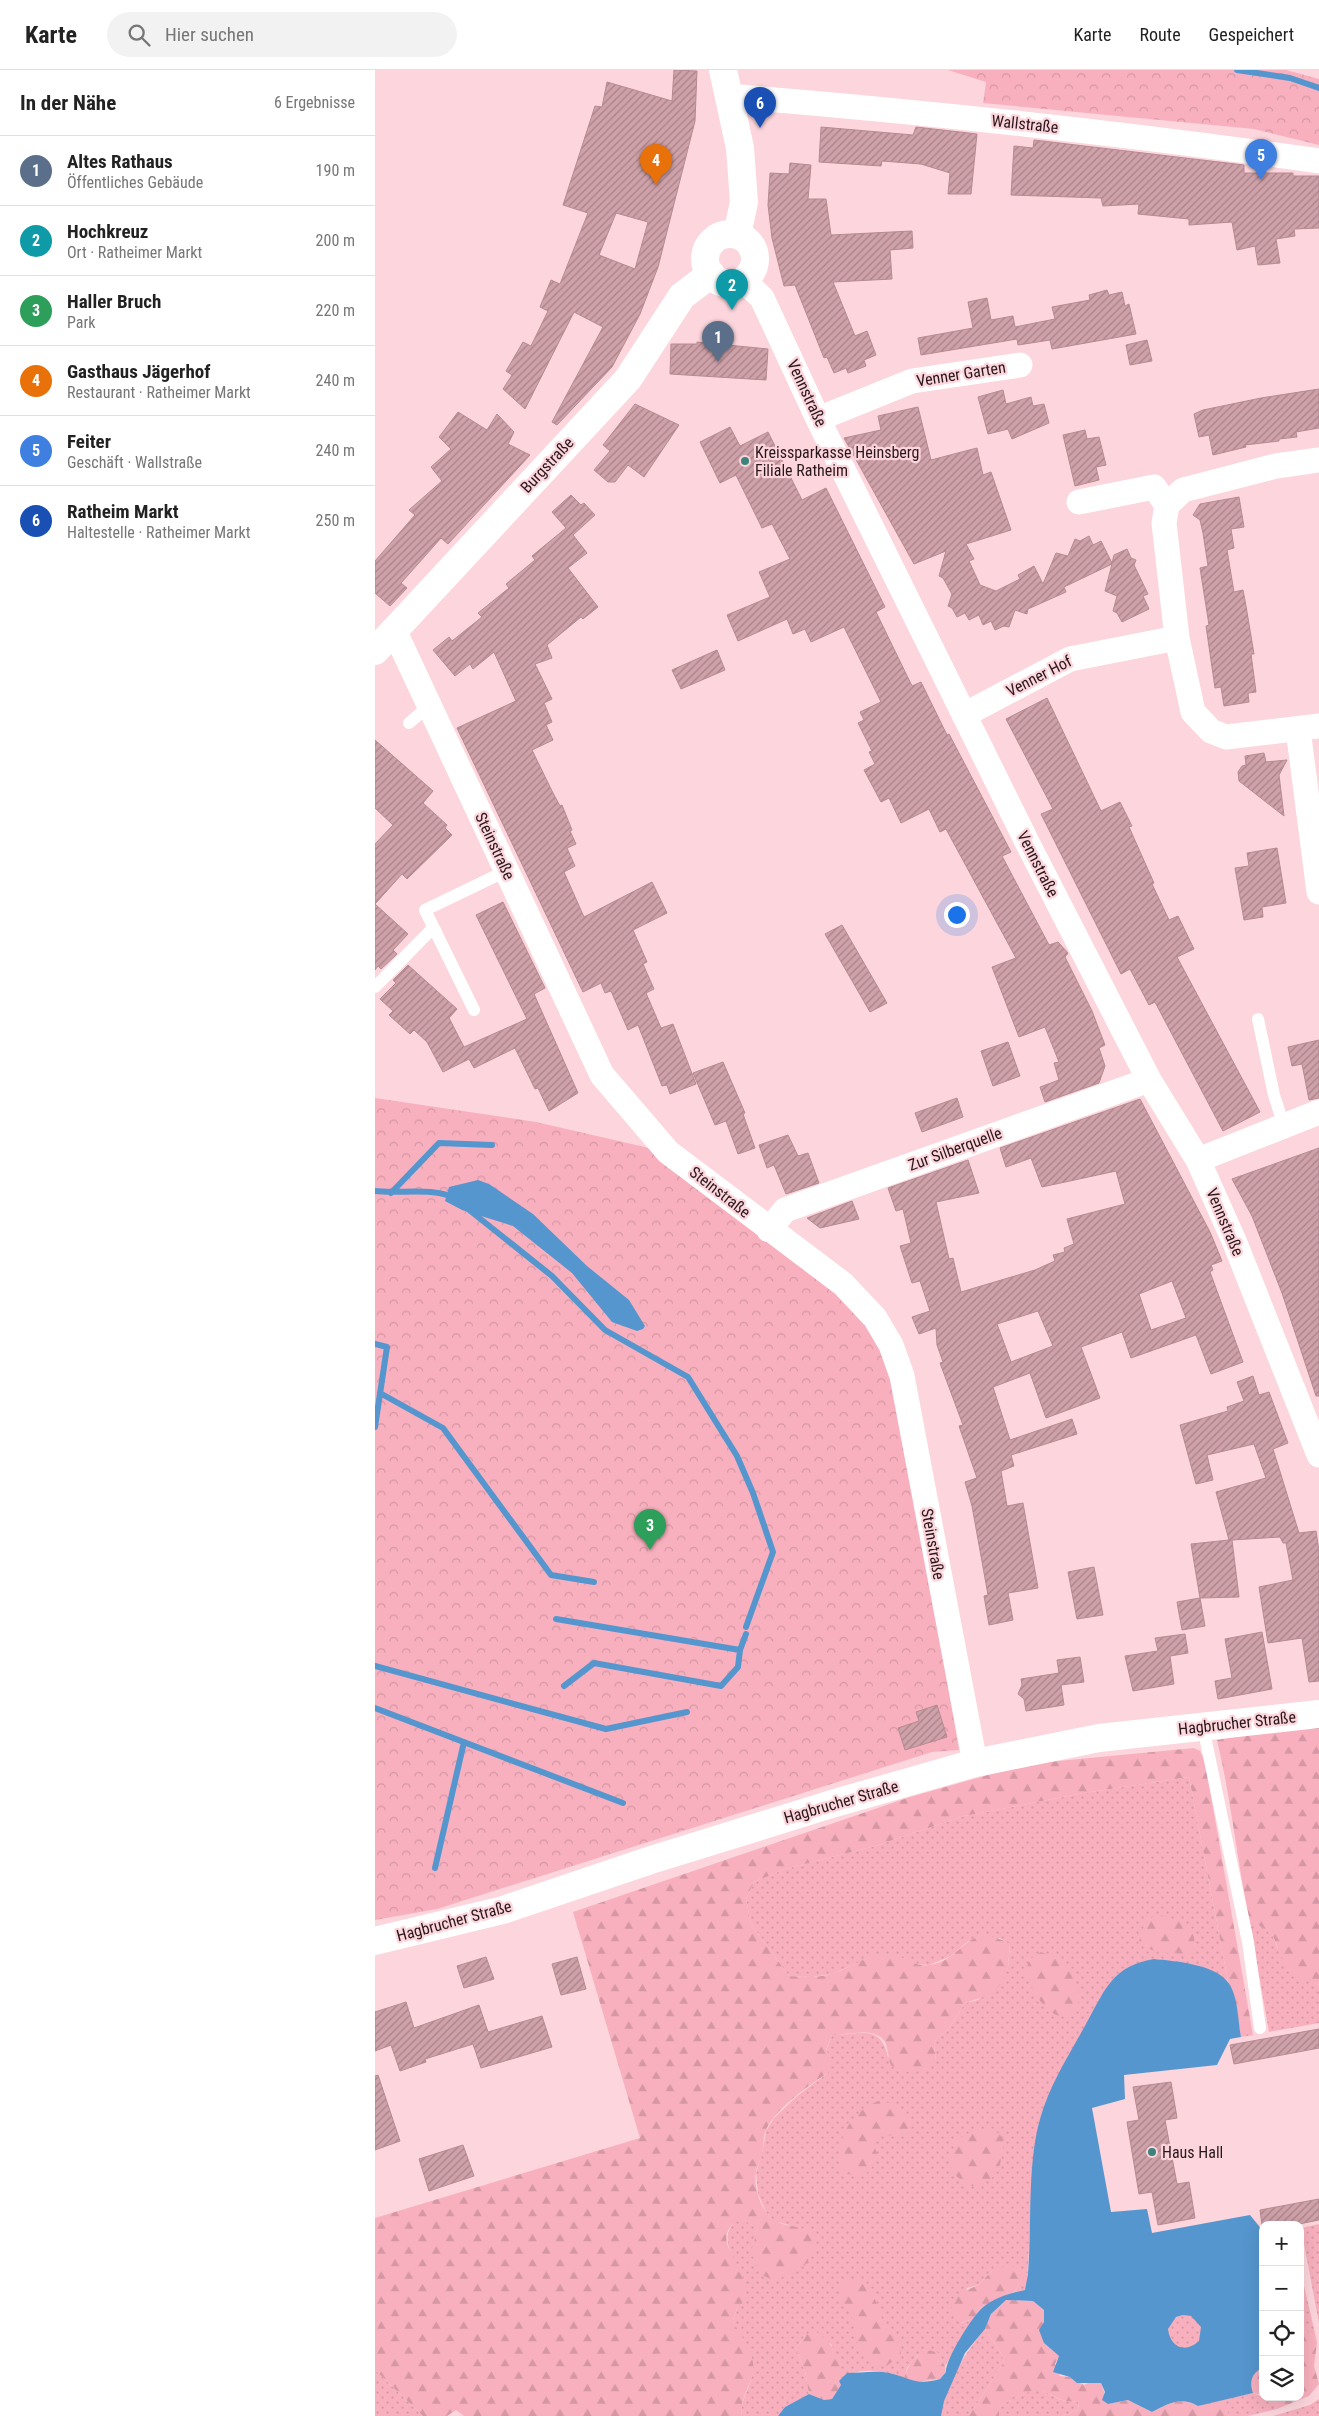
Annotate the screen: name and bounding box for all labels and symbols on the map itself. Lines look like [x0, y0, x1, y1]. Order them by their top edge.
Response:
pin: 6 [744, 87, 776, 128]
street label: Wallstraße [991, 111, 1059, 137]
pin: 5 [1245, 139, 1277, 180]
pin: 4 [640, 144, 672, 185]
pin: 2 [716, 269, 748, 310]
pin: 1 [702, 321, 734, 362]
street label: Vennstraße [783, 356, 831, 430]
street label: Venner Garten [915, 358, 1007, 390]
street label: Burgstraße [516, 433, 578, 497]
place label: Kreissparkasse Heinsberg Filiale Ratheim [755, 443, 919, 480]
marker: Kreissparkasse Heinsberg Filiale Ratheim [739, 455, 751, 467]
street label: Venner Hof [1003, 651, 1075, 701]
street label: Steinstraße [471, 809, 519, 883]
street label: Vennstraße [1013, 828, 1063, 900]
your location [944, 902, 970, 928]
street label: Zur Silberquelle [906, 1123, 1004, 1175]
street label: Steinstraße [686, 1162, 754, 1222]
street label: Vennstraße [1202, 1185, 1248, 1259]
street label: Steinstraße [917, 1507, 949, 1581]
pin: 3 [634, 1509, 666, 1550]
street label: Hagbrucher Straße [1177, 1707, 1297, 1739]
street label: Hagbrucher Straße [782, 1777, 900, 1827]
street label: Hagbrucher Straße [394, 1897, 514, 1945]
place label: Haus Hall [1162, 2143, 1223, 2162]
marker: Haus Hall [1146, 2146, 1158, 2158]

